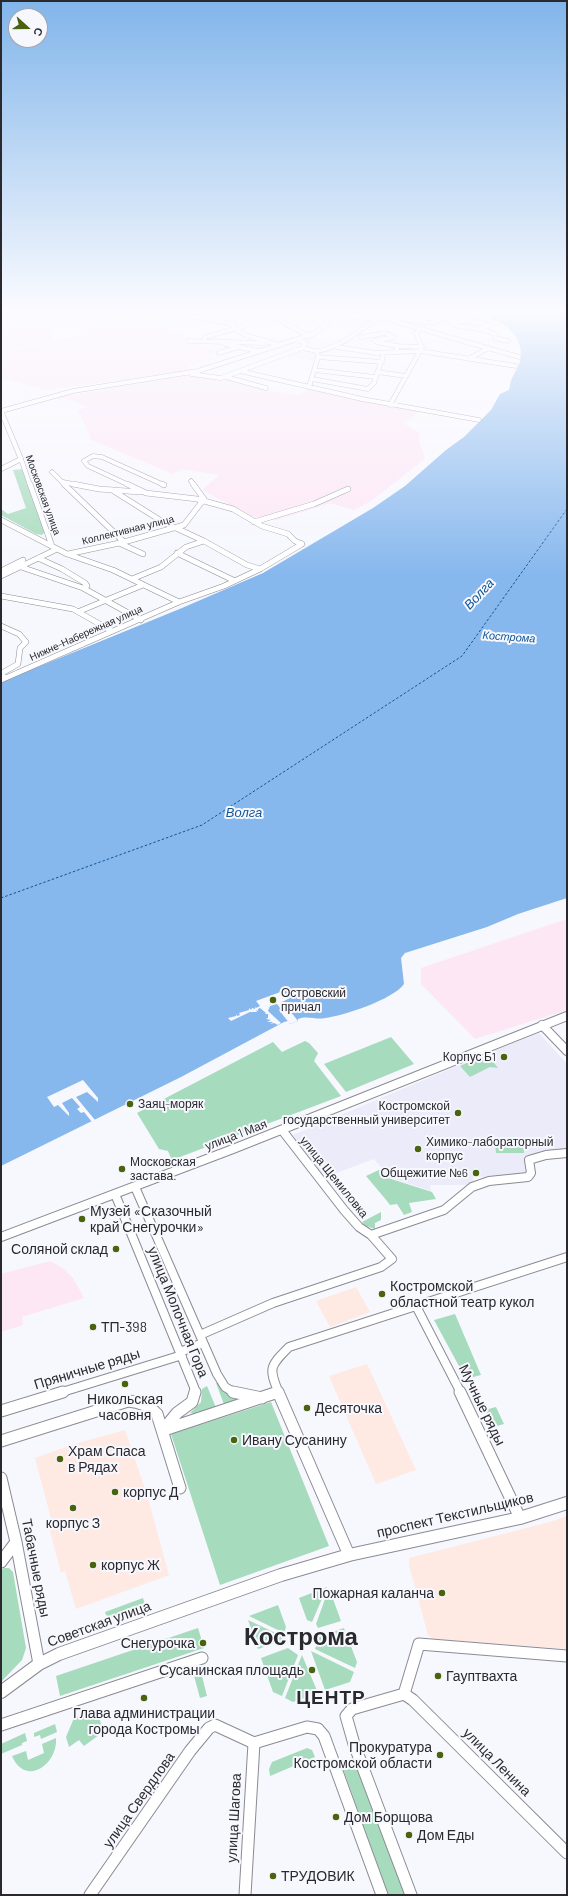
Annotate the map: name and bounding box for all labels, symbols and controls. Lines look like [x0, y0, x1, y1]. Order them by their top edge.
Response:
north arrow [8, 8, 48, 48]
text: С [31, 26, 46, 38]
street label: Московская улица [23, 453, 63, 537]
street label: Коллективная улица [81, 513, 175, 547]
water label: Волга [461, 575, 497, 613]
street label: Нижне-Набережная улица [28, 603, 144, 663]
water label: Кострома [482, 629, 536, 645]
water label: Волга [226, 805, 262, 821]
place label: Островский причал [281, 986, 346, 1014]
marker: Островский причал [268, 995, 278, 1005]
place label: Корпус Б1 [443, 1050, 496, 1064]
marker: Корпус Б1 [499, 1052, 509, 1062]
place label: Заяц-моряк [138, 1097, 203, 1111]
marker: Заяц-моряк [125, 1099, 135, 1109]
place label: Костромской государственный университет [283, 1099, 450, 1127]
marker: Костромской государственный университет [453, 1108, 463, 1118]
street label: улица 1 Мая [203, 1117, 269, 1153]
street label: улица Щемиловка [297, 1133, 371, 1221]
place label: Химико-лабораторный корпус [426, 1135, 553, 1163]
marker: Химико-лабораторный корпус [413, 1144, 423, 1154]
place label: Московская застава. [130, 1155, 196, 1183]
marker: Московская застава. [117, 1164, 127, 1174]
place label: Общежитие №6 [380, 1166, 468, 1180]
marker: Общежитие №6 [471, 1168, 481, 1178]
place label: Музей «Сказочный край Снегурочки» [90, 1203, 212, 1236]
marker: Музей «Сказочный край Снегурочки» [77, 1214, 87, 1224]
place label: Соляной склад [11, 1241, 108, 1257]
marker: Соляной склад [111, 1244, 121, 1254]
street label: улица Молочная Гора [144, 1244, 212, 1380]
place label: Костромской областной театр кукол [390, 1278, 534, 1310]
marker: Костромской областной театр кукол [377, 1289, 387, 1299]
place label: ТП-398 [101, 1319, 147, 1335]
marker: ТП-398 [88, 1322, 98, 1332]
street label: Пряничные ряды [32, 1345, 142, 1393]
street label: Мучные ряды [455, 1362, 509, 1448]
marker: Никольская часовня [120, 1379, 130, 1389]
place label: Никольская часовня [87, 1391, 163, 1424]
place label: Десяточка [315, 1400, 382, 1416]
marker: Десяточка [302, 1403, 312, 1413]
place label: Ивану Сусанину [242, 1432, 347, 1448]
marker: Ивану Сусанину [229, 1435, 239, 1445]
place label: Храм Спаса в Рядах [68, 1443, 146, 1476]
marker: Храм Спаса в Рядах [55, 1454, 65, 1464]
place label: корпус Д [123, 1484, 179, 1500]
marker: корпус Д [110, 1487, 120, 1497]
street label: проспект Текстильщиков [375, 1489, 535, 1541]
marker: корпус З [68, 1503, 78, 1513]
place label: корпус З [46, 1515, 100, 1531]
street label: Табачные ряды [18, 1517, 54, 1619]
place label: корпус Ж [101, 1557, 160, 1573]
marker: корпус Ж [88, 1560, 98, 1570]
place label: Пожарная каланча [312, 1585, 434, 1601]
marker: Пожарная каланча [437, 1588, 447, 1598]
street label: Советская улица [45, 1597, 153, 1651]
district label: Кострома [244, 1623, 358, 1651]
place label: Снегурочка [121, 1635, 195, 1651]
marker: Снегурочка [198, 1638, 208, 1648]
place label: Сусанинская площадь [159, 1662, 304, 1678]
marker: Сусанинская площадь [307, 1665, 317, 1675]
place label: Гауптвахта [446, 1668, 517, 1684]
marker: Гауптвахта [433, 1671, 443, 1681]
district label: ЦЕНТР [296, 1687, 366, 1709]
marker: Глава администрации города Костромы [139, 1693, 149, 1703]
place label: Глава администрации города Костромы [73, 1705, 215, 1738]
street label: улица Ленина [459, 1724, 535, 1800]
place label: Прокуратура Костромской области [293, 1739, 432, 1772]
street label: улица Свердлова [100, 1749, 178, 1851]
marker: Прокуратура Костромской области [435, 1750, 445, 1760]
street label: улица Шагова [223, 1773, 245, 1863]
place label: Дом Борщова [344, 1809, 433, 1825]
marker: Дом Борщова [331, 1812, 341, 1822]
place label: Дом Еды [417, 1827, 474, 1843]
marker: Дом Еды [404, 1830, 414, 1840]
place label: ТРУДОВИК [281, 1868, 355, 1884]
marker: ТРУДОВИК [268, 1871, 278, 1881]

